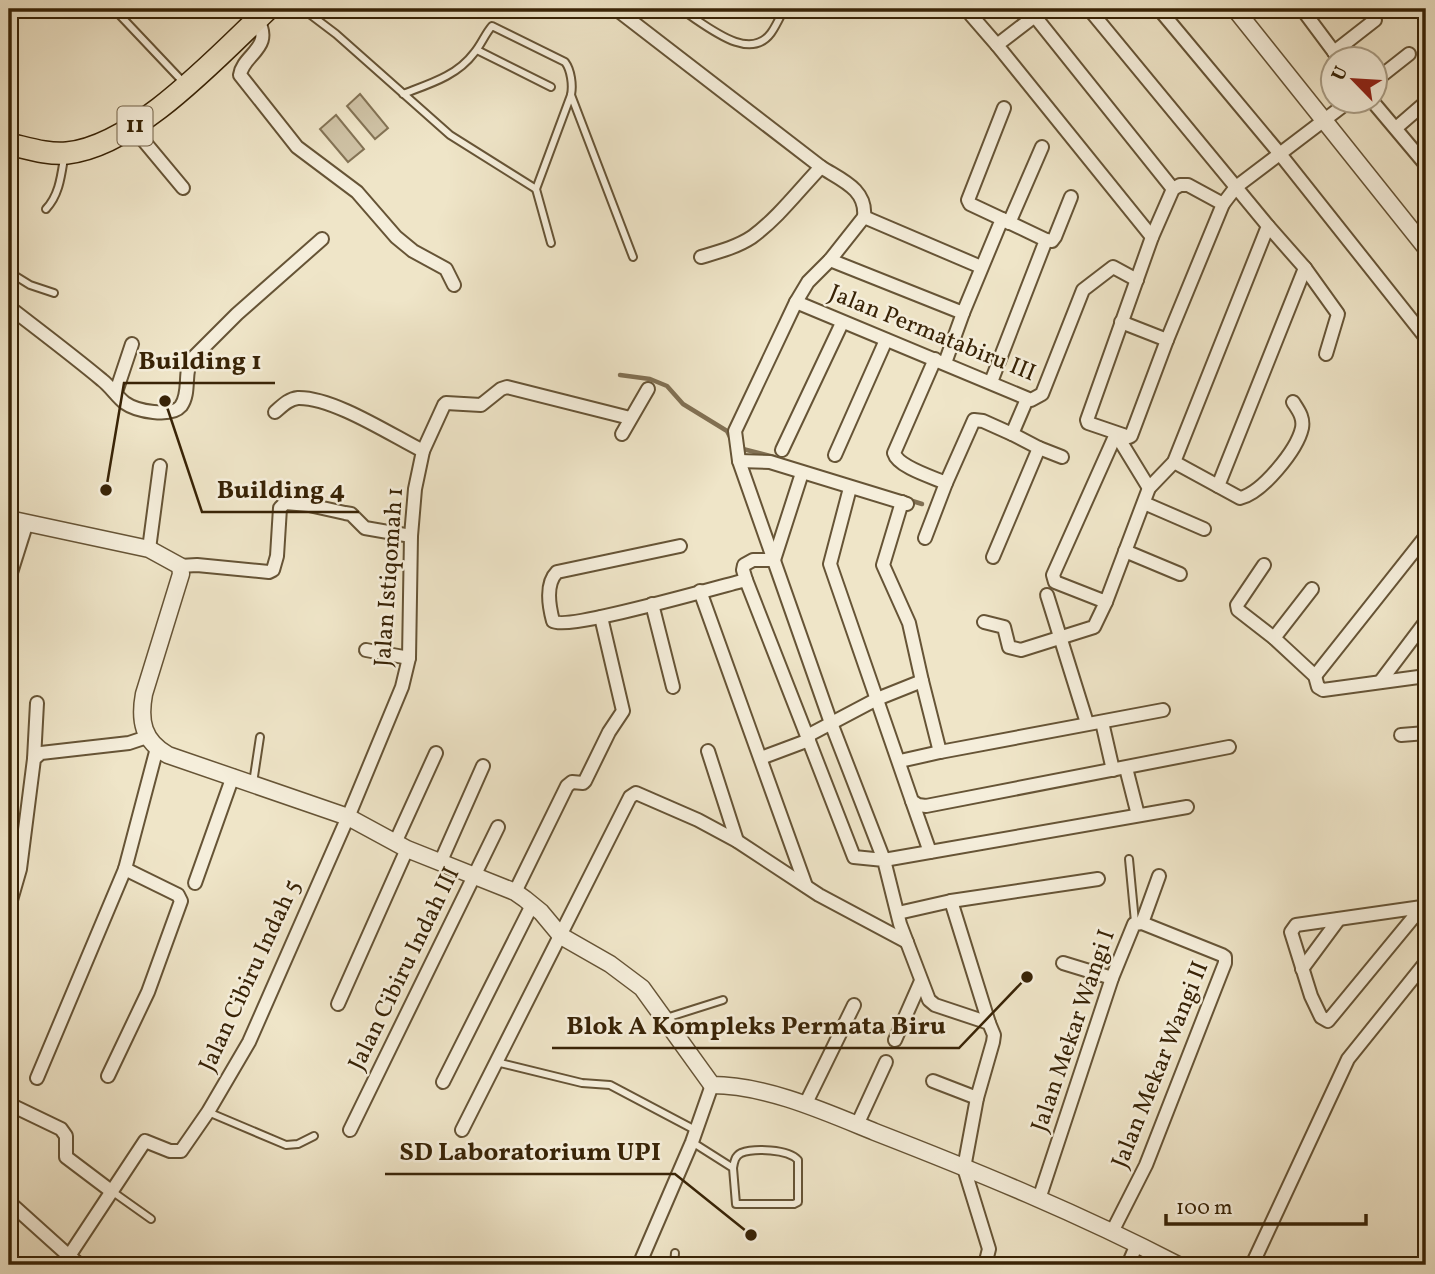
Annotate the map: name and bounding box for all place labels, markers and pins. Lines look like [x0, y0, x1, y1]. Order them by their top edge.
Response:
callout: Building 1 [124, 336, 275, 383]
callout: Building 4 [202, 465, 359, 512]
callout: Blok A Kompleks Permata Biru [552, 1001, 959, 1048]
callout: SD Laboratorium UPI [385, 1127, 675, 1174]

